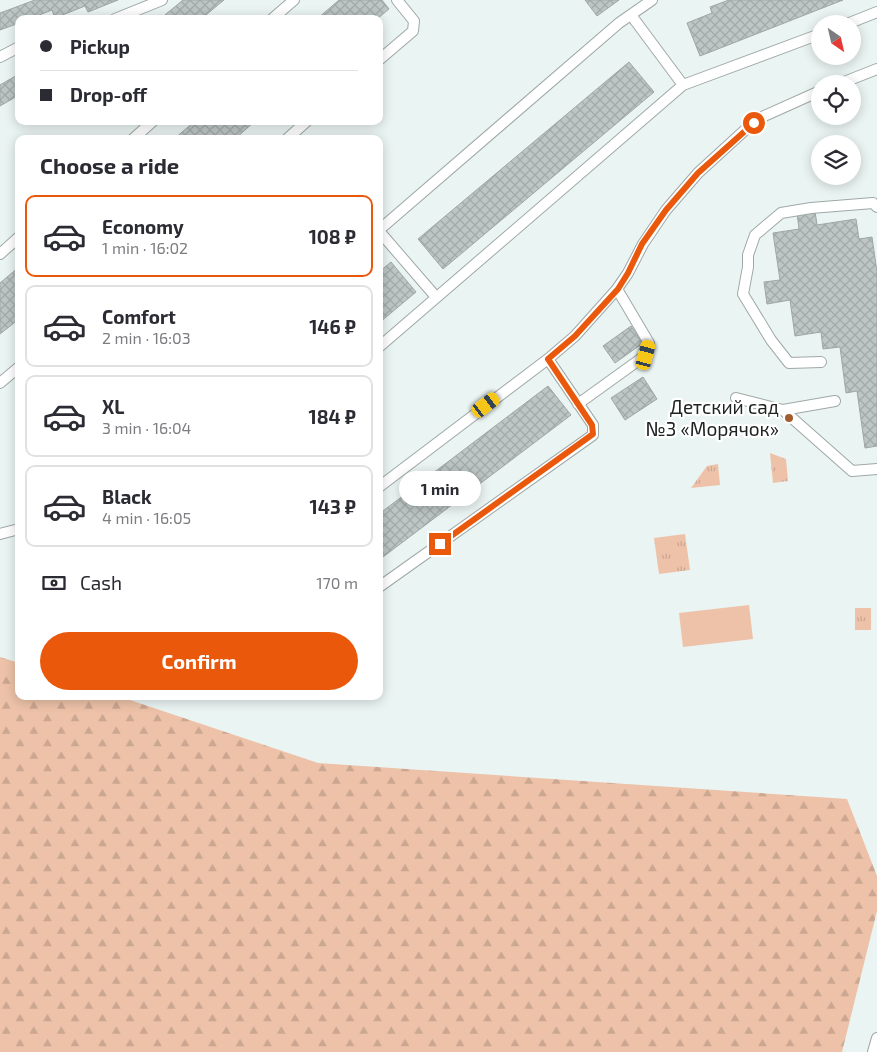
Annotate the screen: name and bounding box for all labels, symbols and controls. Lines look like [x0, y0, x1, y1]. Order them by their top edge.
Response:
north arrow [811, 15, 861, 65]
map controls [811, 15, 861, 185]
text: Pickup [70, 35, 130, 58]
button: locate [811, 75, 861, 125]
text: Drop-off [70, 83, 147, 106]
route start [743, 112, 765, 134]
button: layers [811, 135, 861, 185]
text: Choose a ride [40, 152, 179, 178]
icon: car [42, 214, 87, 259]
text: Economy [102, 215, 184, 238]
text: 108 ₽ [309, 225, 356, 248]
text: 1 min · 16:02 [102, 238, 188, 257]
icon: car [42, 304, 87, 349]
text: Comfort [102, 305, 176, 328]
text: 146 ₽ [309, 315, 356, 338]
text: 2 min · 16:03 [102, 328, 191, 347]
car [634, 339, 657, 371]
car [469, 390, 502, 420]
icon: car [42, 394, 87, 439]
text: XL [102, 395, 124, 418]
place label: Детский сад №3 «Морячок» [645, 395, 779, 440]
text: 184 ₽ [309, 405, 356, 428]
marker: Детский сад №3 «Морячок» [783, 412, 795, 424]
text: 3 min · 16:04 [102, 418, 191, 437]
callout: 1 min [399, 472, 481, 506]
text: 1 min [421, 479, 459, 498]
icon: car [42, 484, 87, 529]
text: Black [102, 485, 152, 508]
text: 143 ₽ [310, 495, 356, 518]
text: 4 min · 16:05 [102, 508, 191, 527]
route end [429, 533, 451, 555]
icon: cash [40, 569, 68, 597]
text: Cash [80, 571, 122, 594]
text: 170 m [316, 573, 358, 592]
button: Confirm [40, 632, 358, 690]

